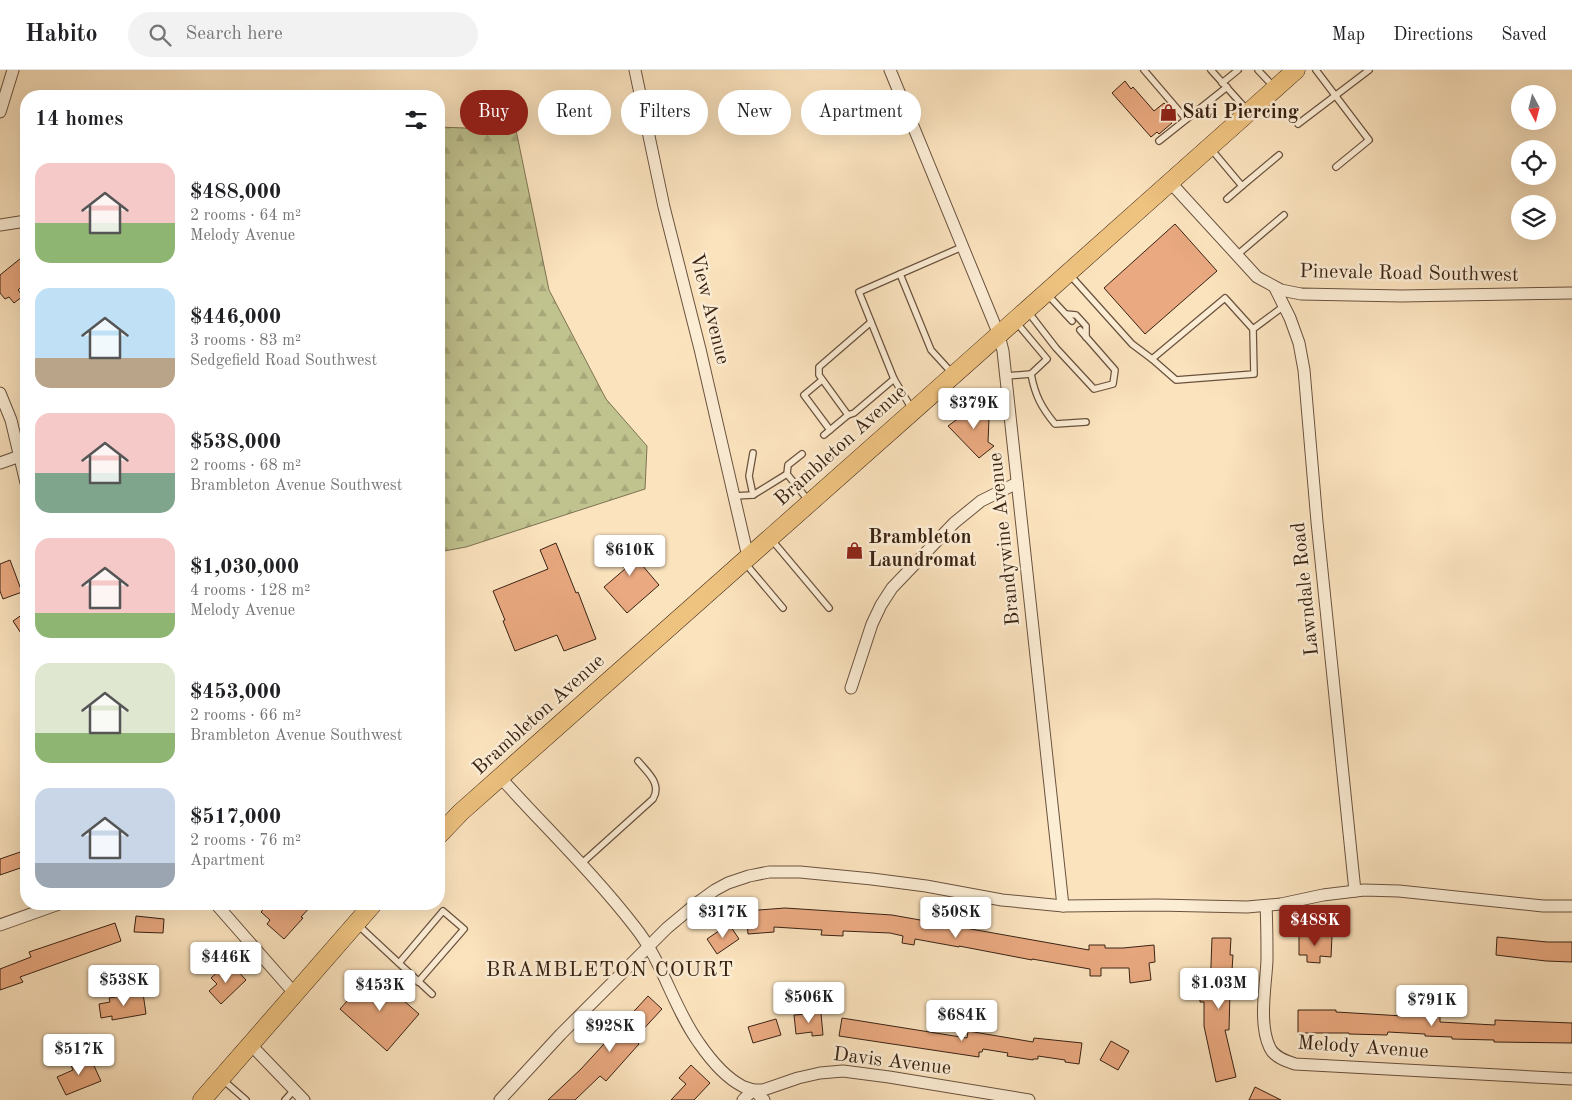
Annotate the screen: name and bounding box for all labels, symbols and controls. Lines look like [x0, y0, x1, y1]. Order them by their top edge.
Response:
search box [128, 12, 478, 57]
icon: search [146, 21, 174, 49]
text: Habito [25, 23, 98, 47]
text: Search here [186, 25, 283, 44]
text: Map [1332, 26, 1365, 44]
text: Directions [1393, 26, 1473, 44]
text: Saved [1501, 26, 1547, 44]
north arrow [1511, 85, 1556, 130]
map controls [1511, 85, 1556, 240]
chip: Buy [460, 90, 528, 135]
chip: Rent [538, 90, 611, 135]
chip: Filters [621, 90, 708, 135]
chip: New [718, 90, 791, 135]
chip: Apartment [801, 90, 921, 135]
shop icon: Sati Piercing [1158, 103, 1178, 123]
place label: Sati Piercing [1182, 103, 1299, 123]
icon: filters [402, 106, 430, 134]
text: 14 homes [35, 109, 123, 130]
button: locate [1511, 140, 1556, 185]
text: $488,000 [190, 182, 281, 203]
icon: home [75, 183, 135, 243]
button: layers [1511, 195, 1556, 240]
text: 2 rooms · 64 m² [190, 208, 301, 224]
text: Melody Avenue [190, 228, 295, 244]
street label: View Avenue [686, 251, 732, 367]
street label: Pinevale Road Southwest [1299, 262, 1519, 286]
text: $446,000 [190, 307, 281, 328]
icon: home [75, 308, 135, 368]
text: 3 rooms · 83 m² [190, 333, 301, 349]
text: Sedgefield Road Southwest [190, 353, 377, 369]
street label: Brambleton Avenue [771, 382, 911, 510]
pin: $379K [939, 388, 1009, 430]
text: $379K [949, 396, 999, 412]
text: $538,000 [190, 432, 281, 453]
icon: home [75, 433, 135, 493]
street label: Brandywine Avenue [986, 452, 1024, 626]
text: 2 rooms · 68 m² [190, 458, 301, 474]
text: Brambleton Avenue Southwest [190, 478, 402, 494]
street label: Lawndale Road [1289, 521, 1323, 657]
place label: Brambleton Laundromat [868, 528, 977, 571]
pin: $610K [595, 534, 665, 577]
shop icon: Brambleton Laundromat [844, 540, 864, 560]
text: $610K [605, 543, 655, 559]
text: $1,030,000 [190, 557, 299, 578]
icon: home [75, 558, 135, 618]
text: 4 rooms · 128 m² [190, 583, 310, 599]
text: Melody Avenue [190, 603, 295, 619]
street label: Brambleton Avenue [469, 651, 609, 779]
text: $453,000 [190, 682, 281, 703]
icon: home [75, 683, 135, 743]
text: 2 rooms · 66 m² [190, 708, 301, 724]
text: Brambleton Avenue Southwest [190, 728, 402, 744]
text: $517,000 [190, 807, 281, 828]
icon: home [75, 808, 135, 868]
text: 2 rooms · 76 m² [190, 833, 301, 849]
text: Apartment [190, 853, 265, 869]
pin: $317K [688, 896, 758, 939]
pin: $508K [921, 896, 991, 939]
pin: $488K [1280, 904, 1350, 947]
text: $317K [698, 905, 748, 921]
text: $508K [931, 905, 981, 921]
text: $488K [1290, 913, 1340, 929]
pin: $446K [191, 942, 261, 984]
text: $446K [201, 950, 251, 966]
district label: BRAMBLETON COURT [486, 960, 734, 981]
pin: $538K [89, 964, 159, 1007]
pin: $1.03M [1178, 968, 1260, 1010]
pin: $453K [345, 970, 415, 1012]
text: $538K [99, 973, 149, 989]
text: $1.03M [1191, 976, 1247, 992]
text: $453K [355, 978, 405, 994]
pin: $506K [774, 982, 844, 1024]
pin: $791K [1397, 984, 1467, 1027]
text: $506K [784, 990, 834, 1006]
text: $791K [1407, 993, 1457, 1009]
pin: $684K [927, 1000, 997, 1042]
text: $684K [937, 1008, 987, 1024]
pin: $928K [575, 1010, 645, 1053]
text: $928K [585, 1019, 635, 1035]
street label: Melody Avenue [1297, 1033, 1429, 1063]
pin: $517K [44, 1034, 114, 1076]
text: $517K [54, 1042, 104, 1058]
street label: Davis Avenue [832, 1045, 952, 1079]

